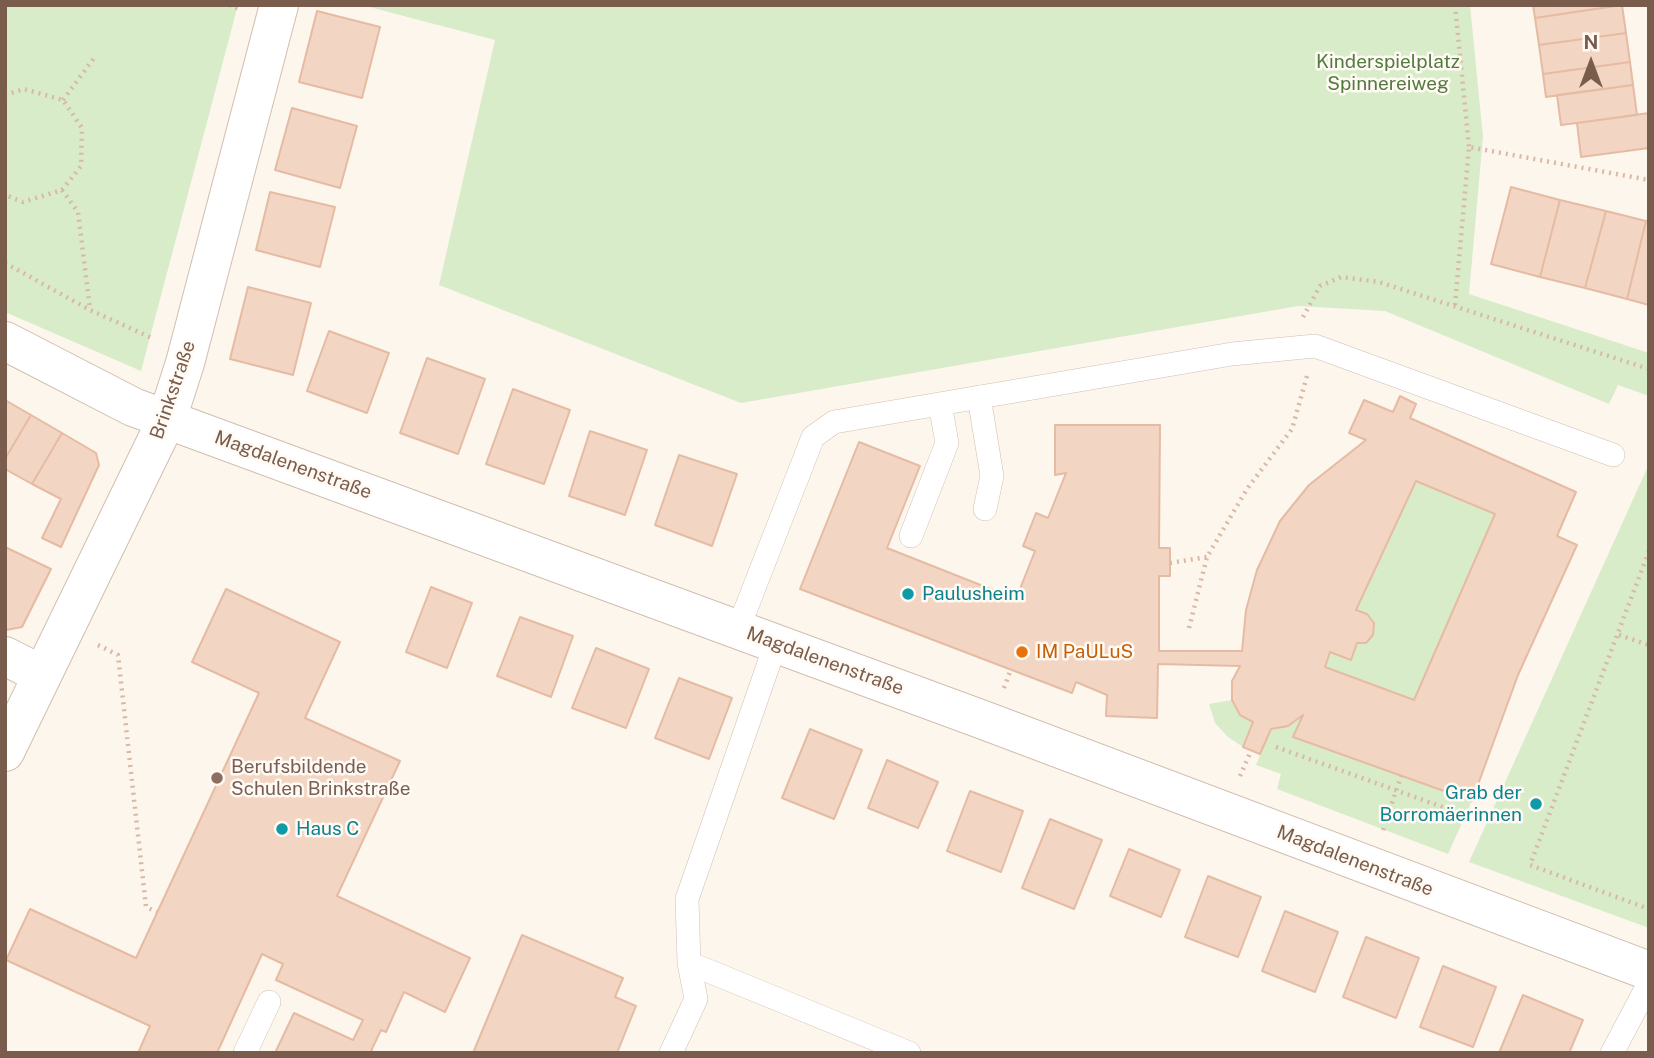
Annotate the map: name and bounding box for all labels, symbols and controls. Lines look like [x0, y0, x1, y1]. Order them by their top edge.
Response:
north arrow [1556, 28, 1626, 98]
text: N [1584, 31, 1598, 53]
park label: Kinderspielplatz Spinnereiweg [1316, 51, 1460, 95]
street label: Brinkstraße [145, 338, 201, 442]
street label: Magdalenenstraße [211, 426, 375, 504]
place label: Paulusheim [922, 583, 1025, 605]
marker: Paulusheim [900, 586, 916, 602]
street label: Magdalenenstraße [743, 622, 907, 700]
place label: IM PaULuS [1036, 641, 1133, 663]
marker: IM PaULuS [1014, 644, 1030, 660]
place label: Berufsbildende Schulen Brinkstraße [231, 756, 410, 800]
marker: Berufsbildende Schulen Brinkstraße [209, 770, 225, 786]
place label: Grab der Borromäerinnen [1379, 782, 1522, 826]
marker: Grab der Borromäerinnen [1528, 796, 1544, 812]
place label: Haus C [296, 818, 359, 840]
marker: Haus C [274, 821, 290, 837]
street label: Magdalenenstraße [1274, 821, 1436, 901]

